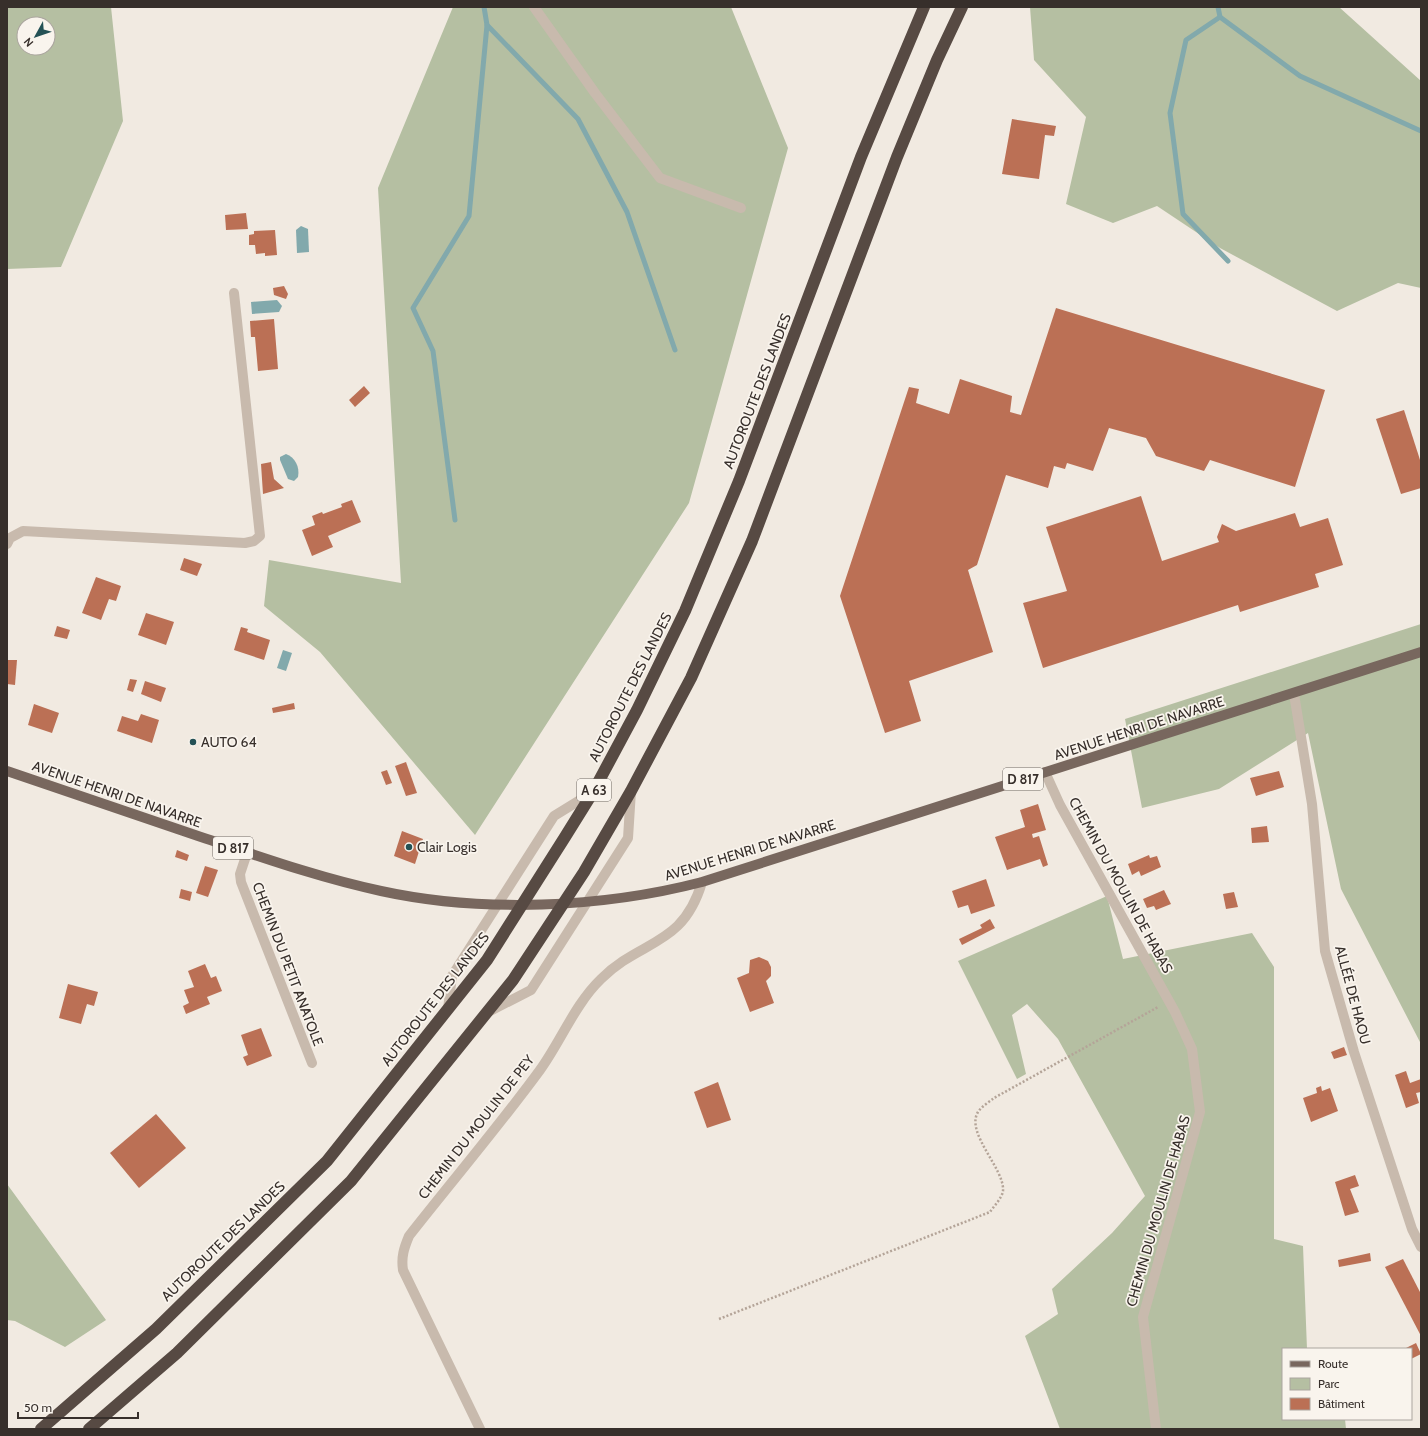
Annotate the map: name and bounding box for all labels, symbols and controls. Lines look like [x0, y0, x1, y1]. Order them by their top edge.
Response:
north arrow [16, 16, 56, 56]
text: N [20, 35, 36, 50]
street label: AUTOROUTE DES LANDES [719, 311, 795, 471]
street label: AUTOROUTE DES LANDES [585, 609, 675, 765]
street label: AVENUE HENRI DE NAVARRE [1052, 692, 1227, 764]
place label: AUTO 64 [201, 733, 257, 751]
marker: AUTO 64 [188, 737, 198, 747]
street label: AVENUE HENRI DE NAVARRE [30, 757, 204, 832]
road number: D 817 [1003, 768, 1043, 790]
road number: A 63 [577, 779, 611, 801]
street label: CHEMIN DU MOULIN DE HABAS [1065, 794, 1177, 976]
street label: AVENUE HENRI DE NAVARRE [662, 815, 838, 885]
road number: D 817 [213, 837, 253, 859]
place label: Clair Logis [417, 838, 477, 856]
marker: Clair Logis [404, 842, 414, 852]
street label: CHEMIN DU PETIT ANATOLE [248, 880, 328, 1049]
street label: AUTOROUTE DES LANDES [377, 928, 493, 1070]
street label: ALLÉE DE HAOU [1331, 944, 1375, 1046]
street label: CHEMIN DU MOULIN DE PEY [414, 1050, 539, 1203]
street label: CHEMIN DU MOULIN DE HABAS [1122, 1113, 1194, 1309]
street label: AUTOROUTE DES LANDES [157, 1177, 289, 1305]
legend [1282, 1348, 1412, 1420]
text: Route [1318, 1356, 1348, 1371]
text: Parc [1318, 1376, 1340, 1391]
scale bar [18, 1394, 138, 1420]
text: Bâtiment [1318, 1396, 1365, 1411]
text: 50 m [24, 1400, 52, 1415]

